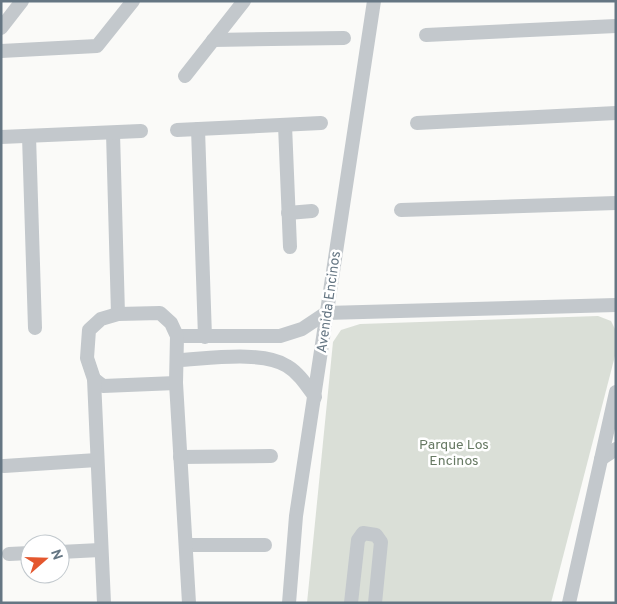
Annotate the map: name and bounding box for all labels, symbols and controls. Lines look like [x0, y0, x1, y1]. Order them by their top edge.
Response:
street label: Avenida Encinos [314, 250, 345, 354]
park label: Parque Los Encinos [419, 437, 489, 470]
north arrow [20, 534, 70, 584]
text: N [46, 547, 66, 563]

